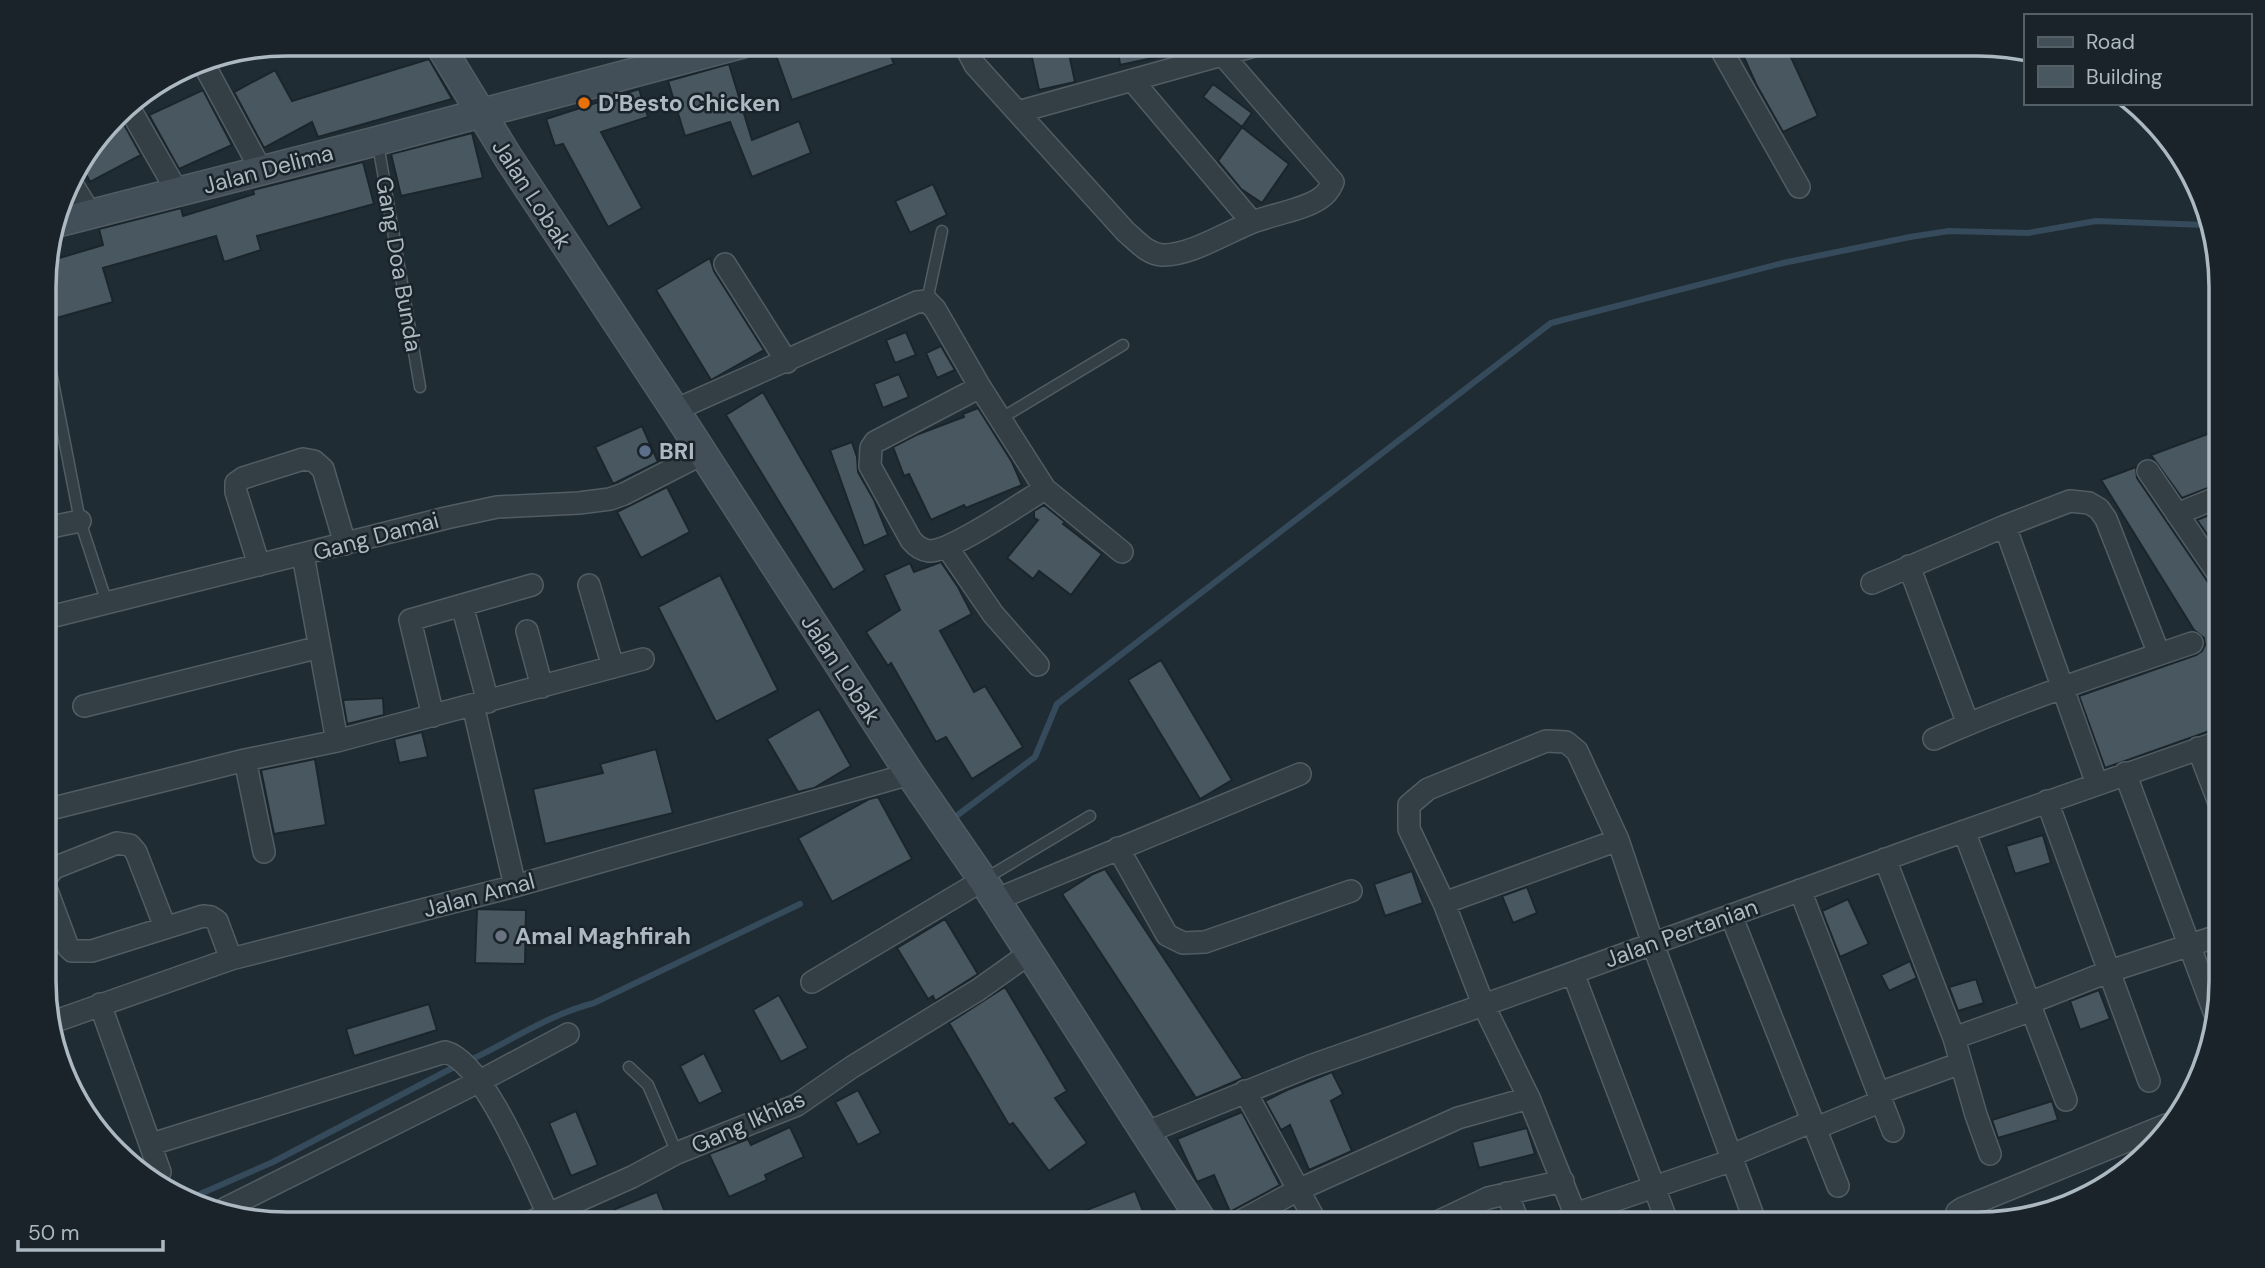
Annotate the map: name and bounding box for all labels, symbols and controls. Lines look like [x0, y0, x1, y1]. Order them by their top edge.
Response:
legend [2024, 14, 2251, 105]
text: Road [2086, 28, 2135, 56]
text: Building [2086, 63, 2163, 91]
place label: D'Besto Chicken [598, 88, 780, 118]
marker: D'Besto Chicken [576, 95, 592, 111]
street label: Jalan Lobak [485, 134, 579, 255]
street label: Jalan Delima [200, 137, 336, 201]
street label: Gang Doa Bunda [369, 174, 429, 354]
place label: BRI [659, 436, 694, 466]
marker: BRI [637, 443, 653, 459]
street label: Gang Damai [310, 505, 442, 567]
street label: Jalan Lobak [794, 609, 888, 730]
street label: Jalan Amal [420, 866, 538, 924]
street label: Jalan Pertanian [1600, 891, 1762, 975]
place label: Amal Maghfirah [515, 921, 691, 951]
marker: Amal Maghfirah [493, 928, 509, 944]
street label: Gang Ikhlas [686, 1084, 810, 1160]
scale bar [18, 1208, 163, 1252]
text: 50 m [28, 1219, 79, 1247]

